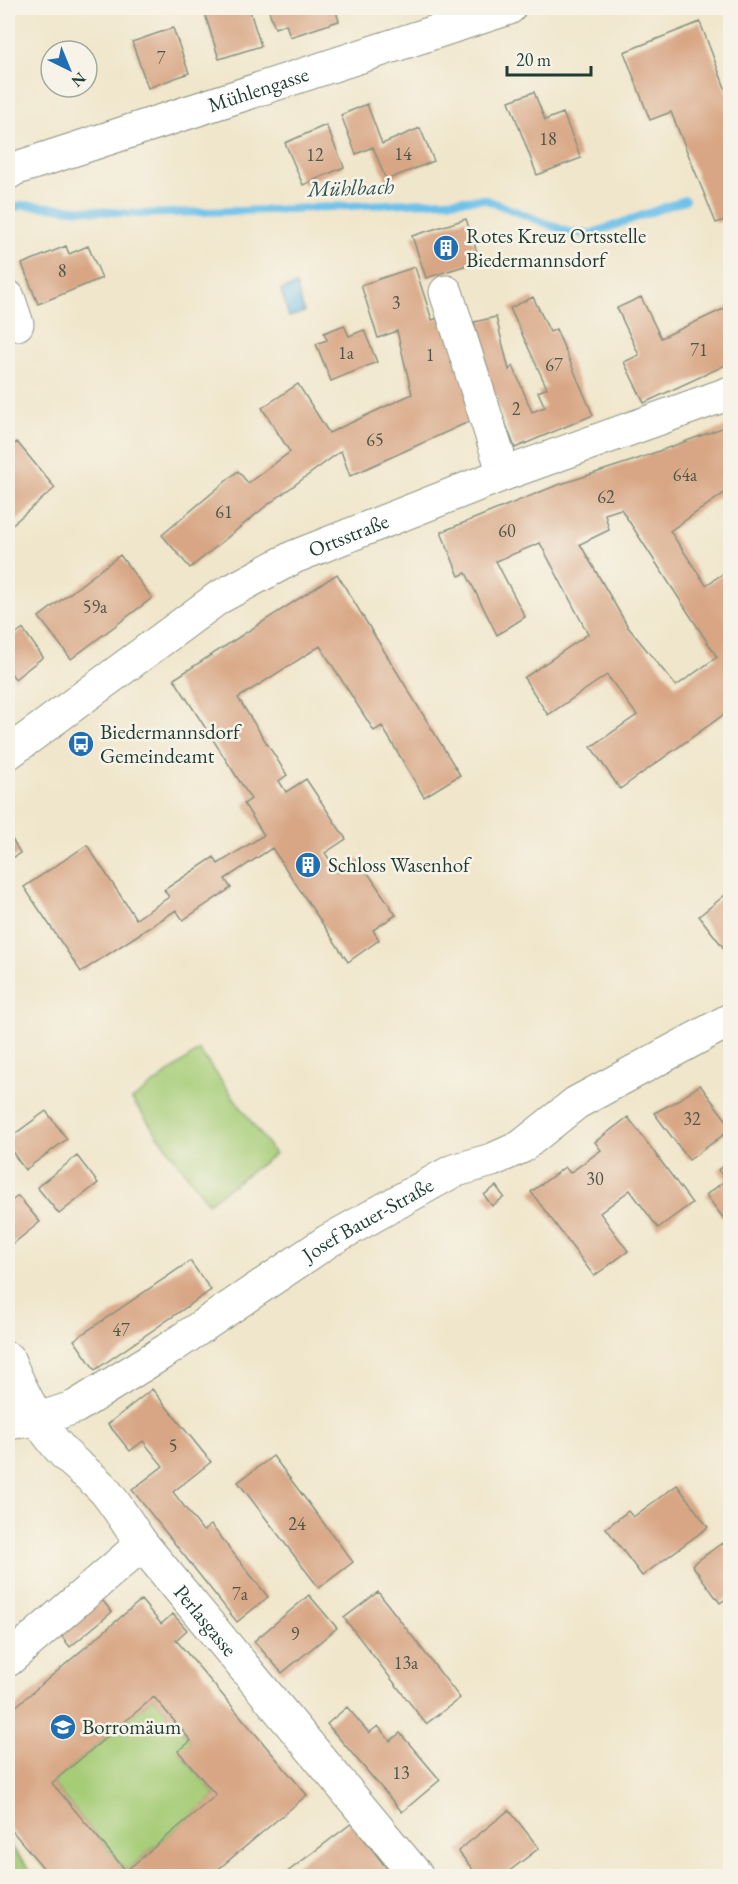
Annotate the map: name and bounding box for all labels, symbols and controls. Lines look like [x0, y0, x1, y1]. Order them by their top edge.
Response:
north arrow [39, 39, 99, 99]
scale bar [507, 39, 591, 77]
house number: 7 [157, 46, 166, 69]
text: 20 m [516, 48, 551, 71]
street label: Mühlengasse [204, 60, 312, 118]
text: N [67, 68, 91, 92]
house number: 18 [539, 127, 557, 150]
house number: 14 [394, 142, 412, 165]
house number: 12 [306, 143, 324, 166]
water label: Mühlbach [305, 171, 395, 204]
place label: Rotes Kreuz Ortsstelle Biedermannsdorf [466, 222, 646, 273]
building icon: Rotes Kreuz Ortsstelle Biedermannsdorf [431, 233, 461, 263]
house number: 8 [58, 259, 66, 282]
house number: 3 [392, 291, 400, 314]
house number: 71 [690, 338, 708, 361]
house number: 1a [338, 341, 355, 364]
house number: 1 [426, 343, 434, 366]
house number: 67 [545, 353, 563, 376]
house number: 2 [512, 397, 521, 420]
house number: 65 [366, 428, 384, 451]
house number: 64a [673, 463, 698, 486]
house number: 62 [597, 485, 615, 508]
house number: 61 [215, 500, 233, 523]
street label: Ortsstraße [304, 507, 392, 563]
house number: 60 [498, 519, 516, 542]
house number: 59a [83, 595, 108, 618]
place label: Biedermannsdorf Gemeindeamt [100, 718, 242, 769]
bus stop icon: Biedermannsdorf Gemeindeamt [66, 729, 96, 759]
building icon: Schloss Wasenhof [293, 850, 323, 880]
place label: Schloss Wasenhof [328, 851, 472, 878]
house number: 32 [683, 1107, 701, 1130]
house number: 30 [586, 1167, 604, 1190]
street label: Josef Bauer-Straße [295, 1171, 438, 1269]
house number: 47 [112, 1318, 130, 1341]
house number: 5 [169, 1434, 177, 1457]
house number: 24 [288, 1512, 306, 1535]
street label: Perlasgasse [168, 1579, 243, 1662]
house number: 7a [232, 1582, 249, 1605]
house number: 9 [291, 1622, 300, 1645]
house number: 13a [394, 1651, 419, 1674]
school or university icon: Borromäum [48, 1712, 78, 1742]
place label: Borromäum [82, 1713, 181, 1740]
house number: 13 [392, 1761, 410, 1784]

